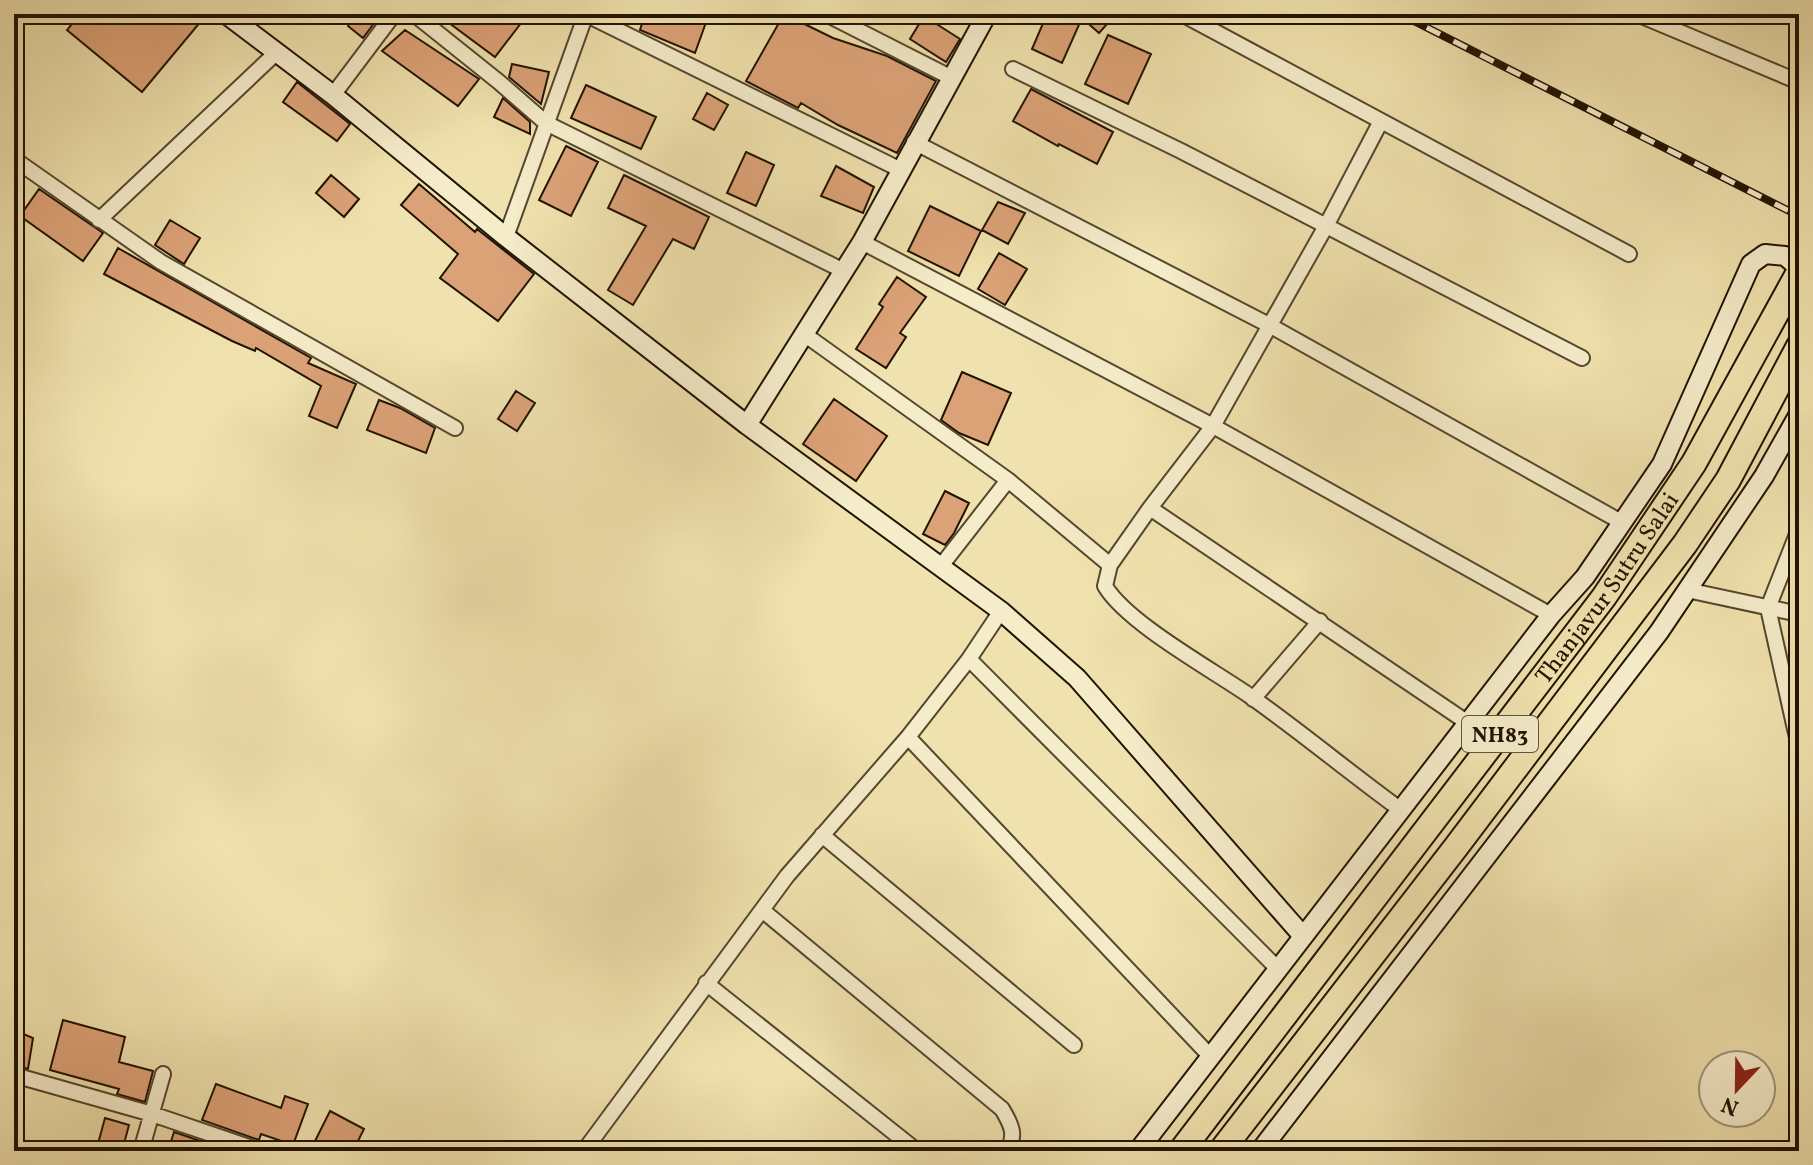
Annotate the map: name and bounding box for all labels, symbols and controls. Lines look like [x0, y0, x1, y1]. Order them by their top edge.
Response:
street label: Thanjavur Sutru Salai [1528, 486, 1688, 692]
road number: NH83 [1462, 716, 1538, 752]
north arrow [1697, 1049, 1777, 1129]
text: N [1717, 1088, 1744, 1123]

